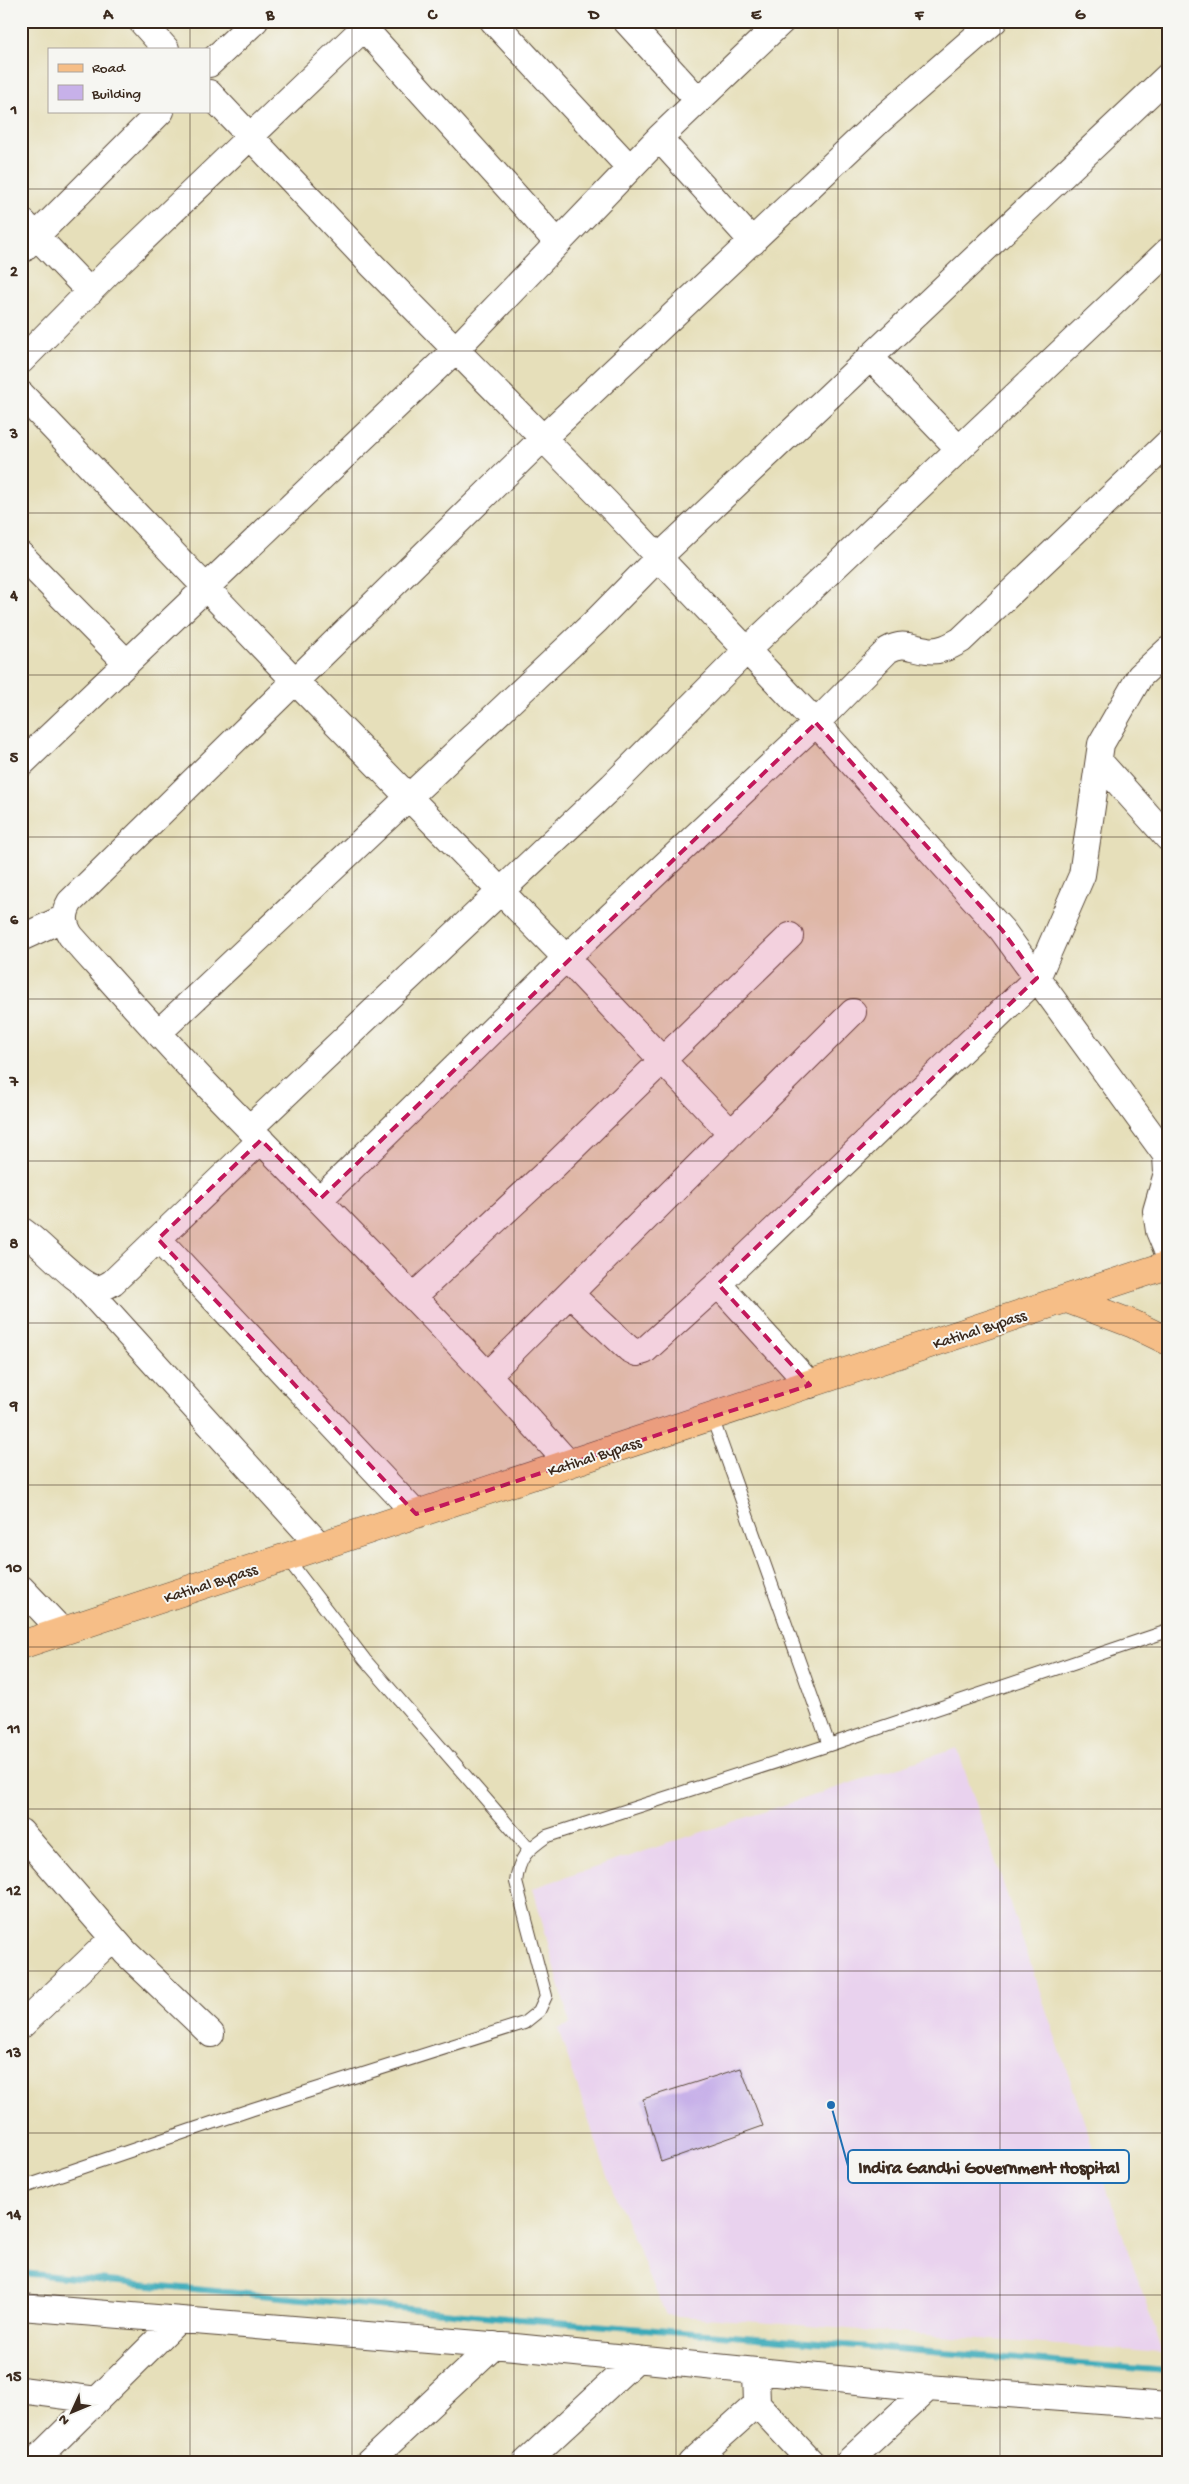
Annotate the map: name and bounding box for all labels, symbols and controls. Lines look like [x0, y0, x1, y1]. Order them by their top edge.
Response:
text: A [102, 7, 114, 26]
text: B [265, 7, 275, 26]
text: C [427, 7, 438, 26]
text: D [587, 7, 600, 26]
text: E [751, 7, 762, 26]
text: F [914, 7, 925, 26]
text: G [1075, 7, 1086, 26]
legend [48, 48, 210, 112]
text: Road [92, 60, 126, 78]
text: Building [91, 86, 141, 104]
text: 1 [10, 102, 17, 121]
text: 2 [10, 264, 18, 283]
text: 3 [9, 426, 18, 445]
text: 4 [9, 588, 18, 607]
text: 5 [10, 750, 19, 769]
text: 6 [10, 912, 19, 931]
text: 7 [9, 1074, 19, 1093]
text: 8 [10, 1236, 19, 1255]
street label: Katihal Bypass [931, 1307, 1030, 1355]
text: 9 [9, 1398, 18, 1417]
street label: Katihal Bypass [546, 1434, 645, 1482]
text: 10 [5, 1560, 22, 1579]
street label: Katihal Bypass [162, 1561, 261, 1609]
text: 11 [7, 1721, 20, 1740]
text: 12 [6, 1883, 21, 1902]
text: 13 [6, 2045, 21, 2064]
callout: Indira Gandhi Government Hospital [848, 2150, 1129, 2183]
text: Indira Gandhi Government Hospital [858, 2159, 1120, 2180]
text: 14 [6, 2207, 21, 2226]
text: 15 [6, 2369, 22, 2388]
north arrow [48, 2386, 98, 2436]
text: N [55, 2410, 74, 2428]

